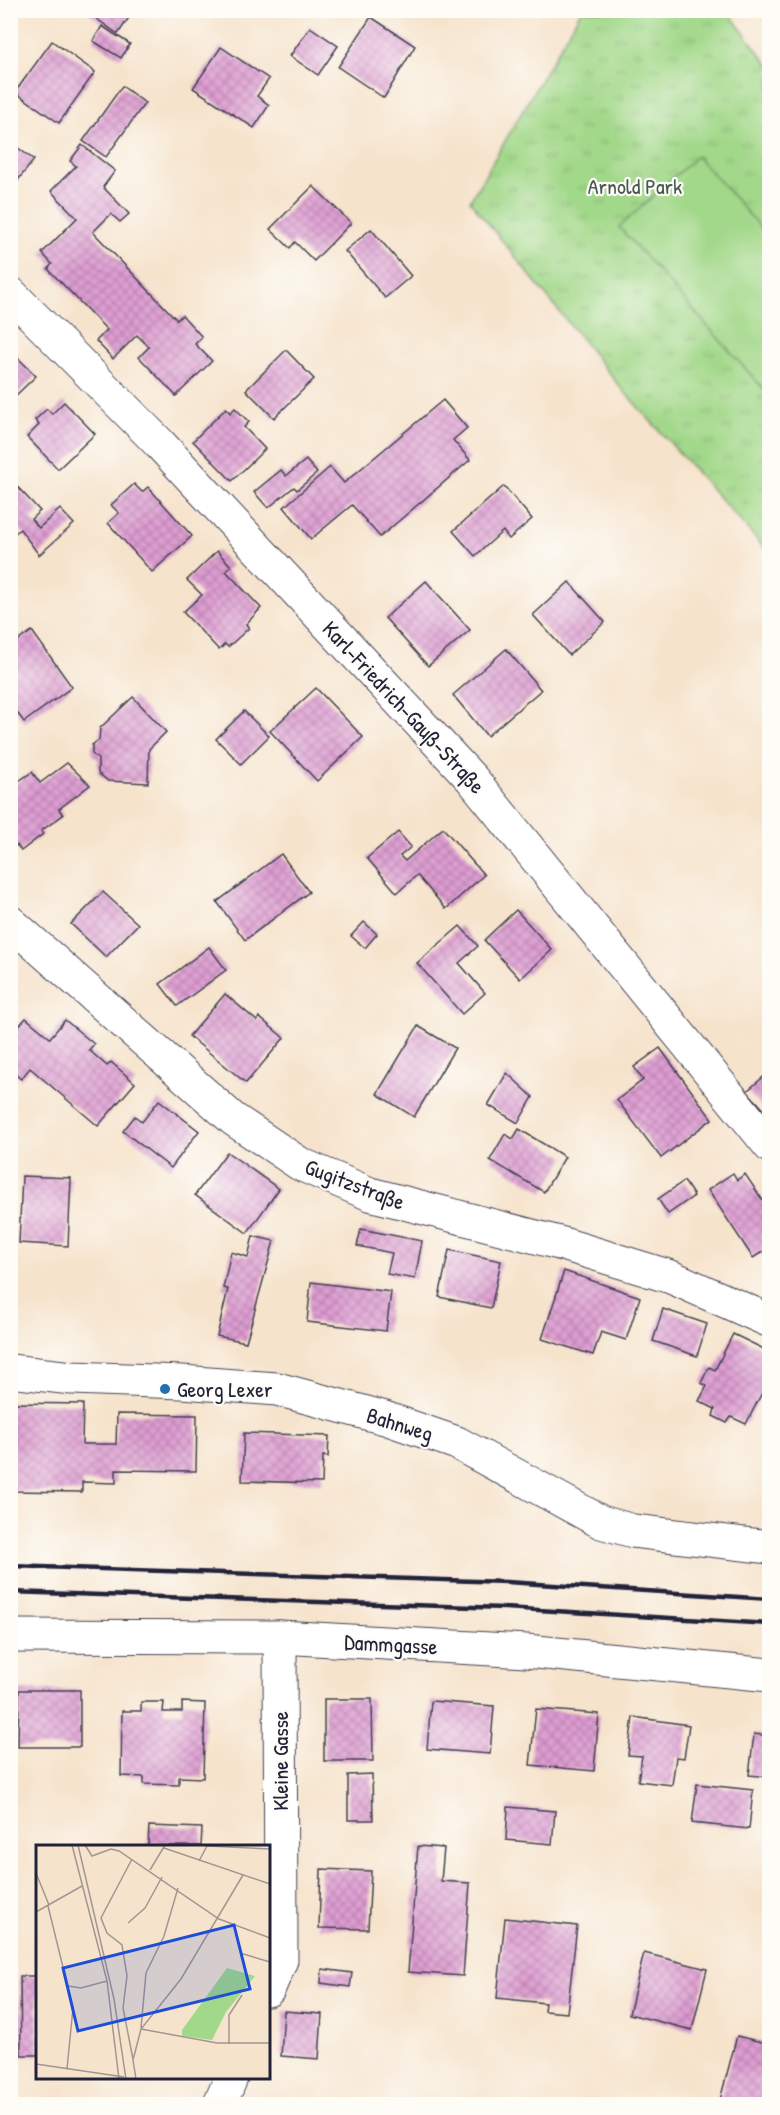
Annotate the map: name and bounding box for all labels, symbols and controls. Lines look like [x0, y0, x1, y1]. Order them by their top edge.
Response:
park label: Arnold Park [588, 171, 682, 201]
street label: Karl-Friedrich-Gauß-Straße [316, 614, 492, 800]
street label: Gugitzstraße [301, 1151, 409, 1217]
place label: Georg Lexer [177, 1374, 273, 1404]
marker: Georg Lexer [158, 1382, 172, 1396]
street label: Bahnweg [363, 1400, 437, 1448]
street label: Dammgasse [344, 1627, 439, 1661]
street label: Kleine Gasse [265, 1711, 295, 1811]
inset map [36, 1845, 270, 2079]

